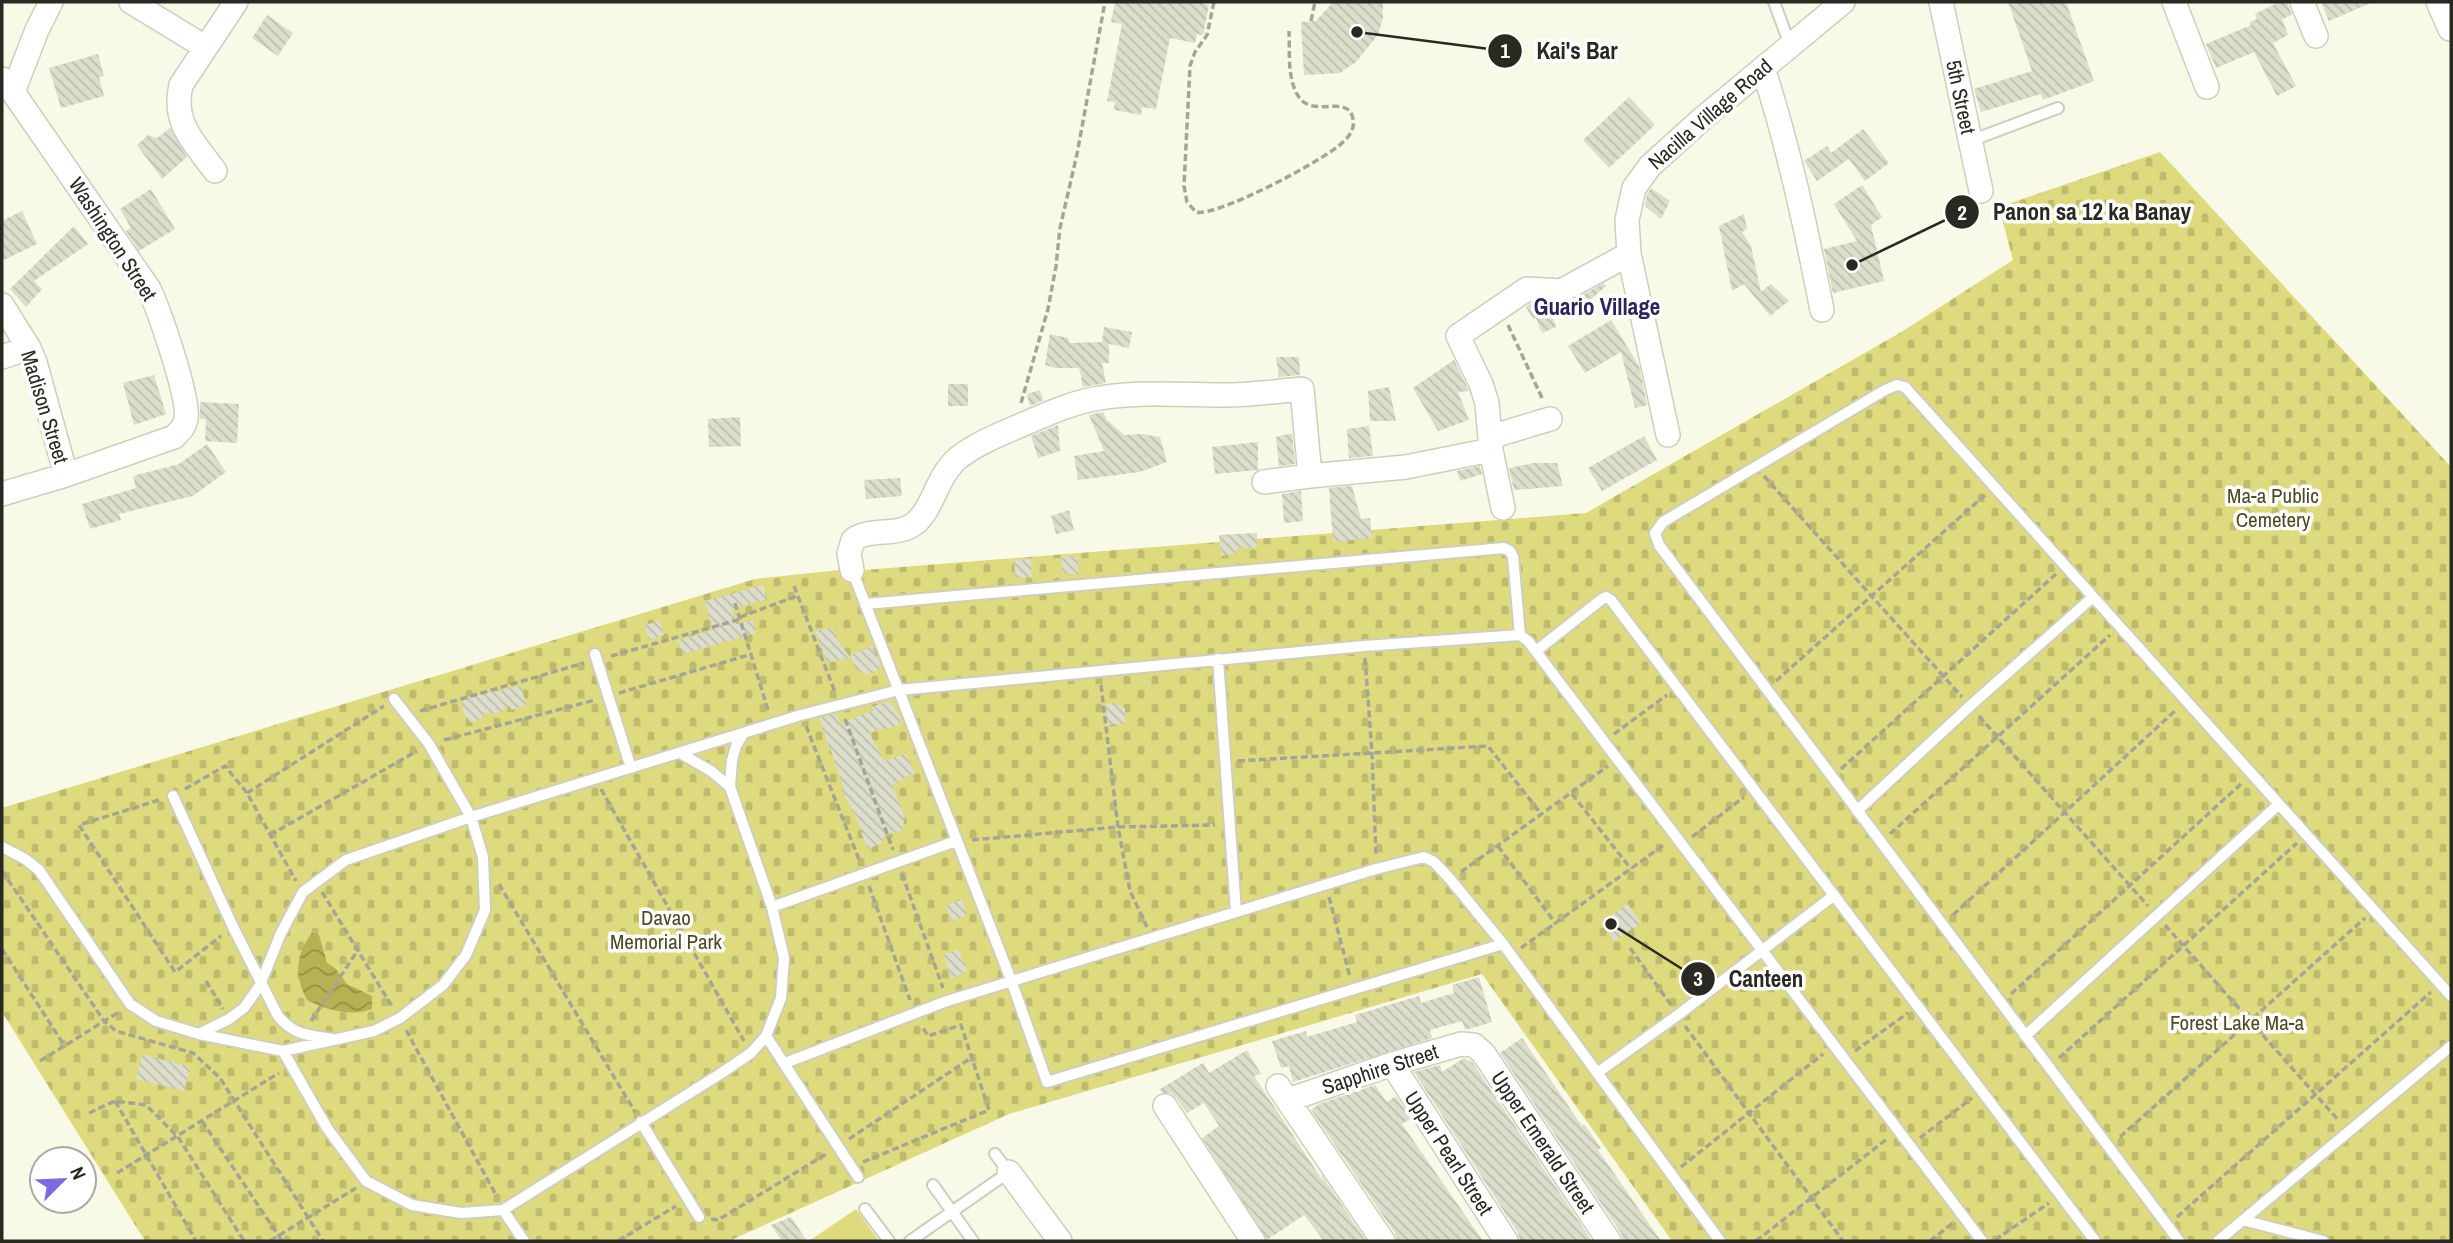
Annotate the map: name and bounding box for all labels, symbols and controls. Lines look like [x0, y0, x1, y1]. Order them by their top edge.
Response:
callout: Kai's Bar [1487, 29, 1631, 73]
text: Kai's Bar [1536, 35, 1618, 66]
text: 1 [1500, 36, 1510, 65]
street label: Nacilla Village Road [1642, 52, 1778, 176]
street label: 5th Street [1939, 57, 1983, 137]
street label: Washington Street [62, 172, 164, 307]
callout: Panon sa 12 ka Banay [1944, 190, 2206, 234]
text: Panon sa 12 ka Banay [1993, 196, 2192, 227]
text: 2 [1957, 198, 1967, 227]
district label: Guario Village [1534, 291, 1660, 322]
street label: Madison Street [14, 347, 76, 467]
park label: Ma-a Public Cemetery [2227, 481, 2319, 534]
park label: Davao Memorial Park [610, 903, 722, 956]
callout: Canteen [1680, 957, 1818, 1001]
text: Canteen [1729, 963, 1803, 994]
text: 3 [1693, 964, 1703, 993]
park label: Forest Lake Ma-a [2170, 1008, 2304, 1037]
street label: Sapphire Street [1318, 1037, 1442, 1101]
street label: Upper Emerald Street [1484, 1065, 1602, 1219]
street label: Upper Pearl Street [1398, 1085, 1500, 1221]
north arrow [28, 1145, 98, 1215]
text: N [64, 1163, 93, 1184]

